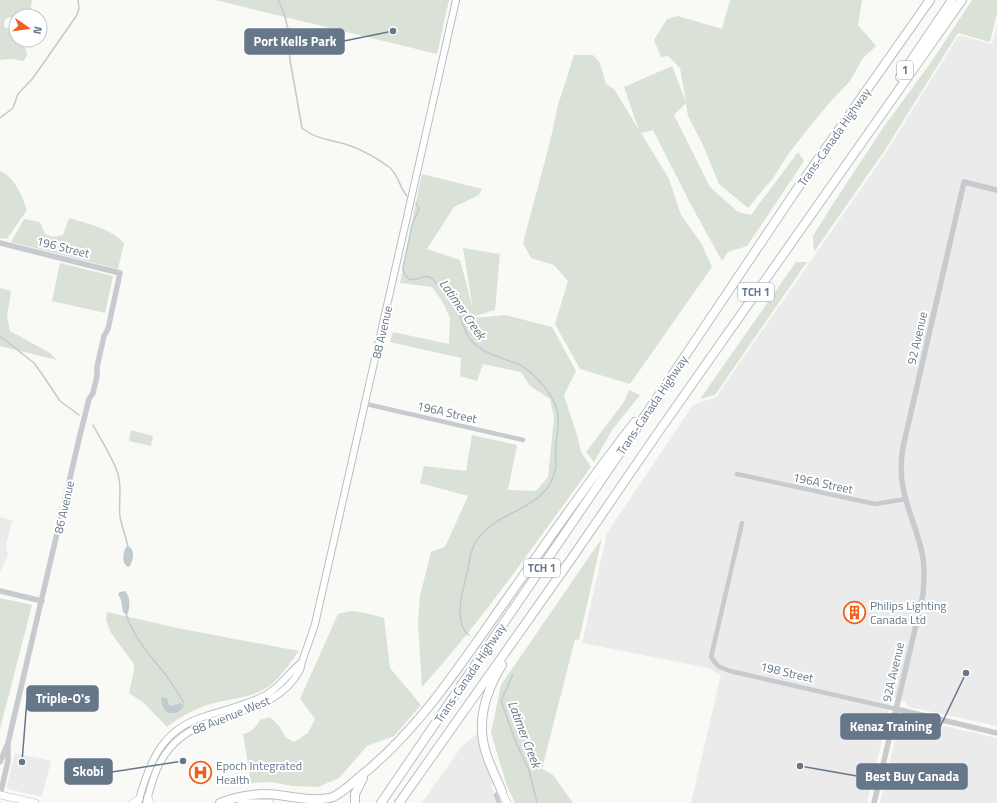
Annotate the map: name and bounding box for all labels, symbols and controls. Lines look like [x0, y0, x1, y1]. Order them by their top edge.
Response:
north arrow [8, 8, 48, 48]
text: N [29, 25, 46, 36]
callout: Port Kells Park [245, 29, 344, 54]
text: Port Kells Park [254, 31, 337, 51]
road number: 1 [897, 61, 913, 79]
street label: Trans-Canada Highway [793, 84, 875, 190]
street label: 196 Street [35, 231, 92, 263]
water label: Latimer Creek [435, 275, 493, 345]
road number: TCH 1 [738, 283, 774, 301]
street label: 88 Avenue [367, 304, 397, 360]
street label: 92 Avenue [902, 310, 932, 366]
street label: Trans-Canada Highway [611, 351, 693, 459]
street label: 196A Street [415, 396, 480, 428]
street label: 196A Street [791, 467, 856, 499]
street label: 86 Avenue [49, 479, 79, 535]
road number: TCH 1 [524, 559, 560, 577]
place label: Philips Lighting Canada Ltd [870, 596, 947, 629]
building icon: Philips Lighting Canada Ltd [842, 599, 868, 625]
street label: Trans-Canada Highway [429, 619, 511, 727]
street label: 92A Avenue [877, 640, 909, 704]
street label: 198 Street [759, 657, 816, 687]
callout: Triple-O's [27, 686, 98, 711]
text: Triple-O's [36, 688, 90, 708]
street label: 88 Avenue West [189, 690, 274, 739]
water label: Latimer Creek [503, 698, 548, 772]
callout: Kenaz Training [841, 714, 940, 739]
text: Kenaz Training [850, 716, 932, 736]
place label: Epoch Integrated Health [216, 756, 302, 789]
callout: Skobi [65, 759, 112, 784]
hospital icon: Epoch Integrated Health [188, 759, 214, 785]
text: Skobi [73, 761, 104, 781]
callout: Best Buy Canada [857, 764, 967, 789]
text: Best Buy Canada [865, 766, 959, 786]

